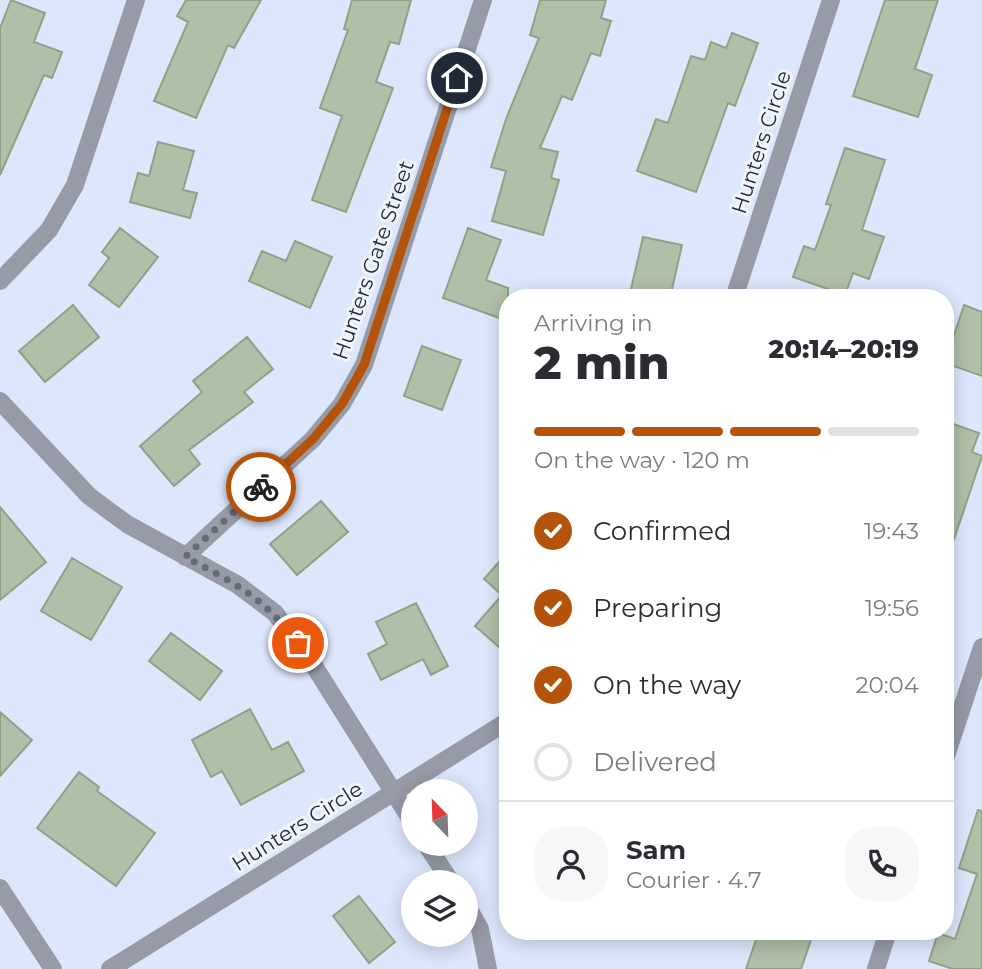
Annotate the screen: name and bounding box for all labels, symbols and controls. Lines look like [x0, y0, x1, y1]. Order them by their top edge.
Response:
pin [427, 48, 487, 108]
icon: home [438, 59, 476, 97]
street label: Hunters Circle [726, 67, 796, 217]
street label: Hunters Gate Street [327, 157, 419, 363]
text: Arriving in [534, 309, 653, 337]
text: 20:14–20:19 [769, 333, 919, 365]
text: 2 min [534, 334, 669, 391]
text: On the way · 120 m [534, 446, 750, 474]
courier [226, 452, 296, 522]
icon: bike [242, 468, 280, 506]
icon: check [534, 512, 572, 550]
text: Confirmed [593, 515, 732, 547]
text: 19:43 [864, 517, 919, 545]
icon: check [534, 589, 572, 627]
text: Preparing [593, 592, 722, 624]
text: 19:56 [865, 594, 919, 622]
pin [268, 613, 328, 673]
icon: bag [279, 624, 317, 662]
icon: check [534, 666, 572, 704]
text: On the way [593, 669, 741, 701]
text: 20:04 [855, 671, 919, 699]
text: Delivered [593, 746, 717, 778]
street label: Hunters Circle [227, 776, 367, 876]
north arrow [401, 779, 478, 856]
map controls [401, 779, 478, 947]
button: person [534, 827, 608, 901]
button: phone [845, 827, 919, 901]
text: Sam [626, 834, 686, 866]
text: Courier · 4.7 [626, 866, 762, 894]
button: layers [401, 870, 478, 947]

